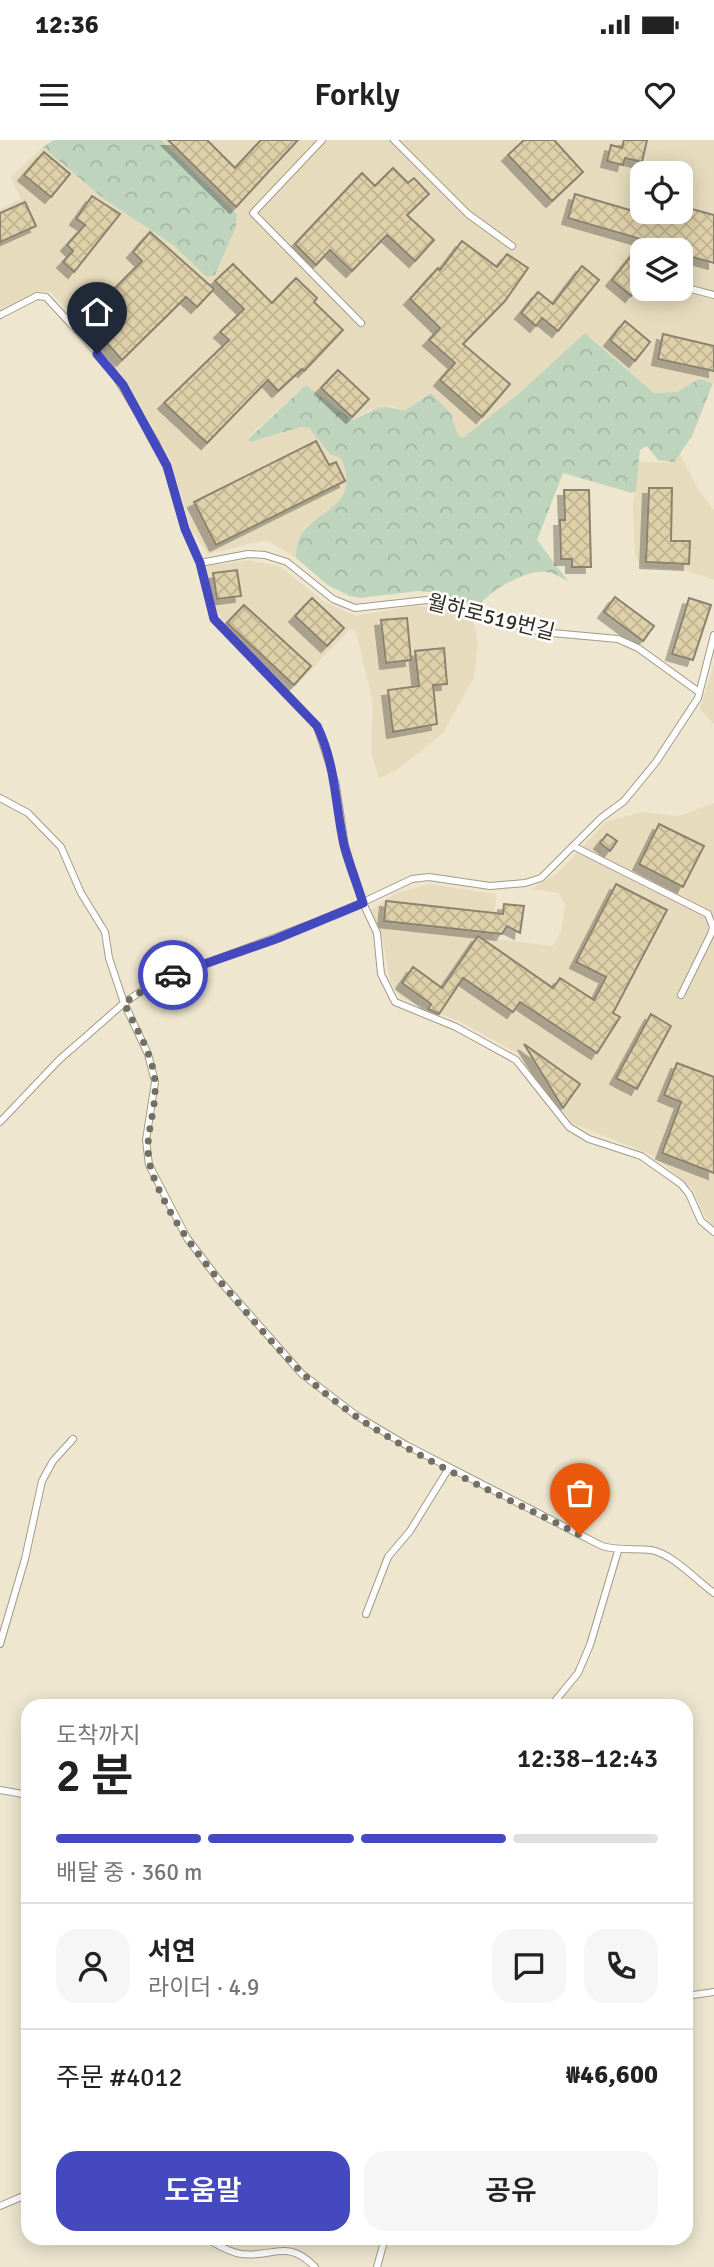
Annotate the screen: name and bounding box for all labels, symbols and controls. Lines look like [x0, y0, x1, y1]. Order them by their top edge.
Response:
text: 12:36 [35, 9, 99, 41]
text: Forkly [314, 75, 400, 114]
icon: menu [35, 76, 73, 114]
icon: heart [641, 76, 679, 114]
map controls [630, 161, 693, 301]
button: locate [630, 161, 693, 224]
button: layers [630, 238, 693, 301]
pin [67, 282, 127, 354]
icon: home [78, 293, 116, 331]
street label: 월하로519번길 [424, 589, 558, 645]
courier [138, 940, 208, 1010]
icon: car [154, 956, 192, 994]
pin [550, 1463, 610, 1535]
icon: bag [561, 1474, 599, 1512]
text: 도착까지 [56, 1721, 141, 1750]
text: 12:38–12:43 [517, 1743, 658, 1775]
text: 2 분 [56, 1748, 133, 1804]
text: 배달 중 · 360 m [56, 1858, 202, 1887]
button: person [56, 1929, 130, 2003]
button: chat [492, 1929, 566, 2003]
button: phone [584, 1929, 658, 2003]
text: 서연 [148, 1936, 196, 1968]
text: 라이더 · 4.9 [148, 1973, 260, 2002]
text: ₩46,600 [566, 2059, 658, 2091]
text: 주문 #4012 [56, 2062, 183, 2094]
button: 도움말 [56, 2151, 350, 2231]
button: 공유 [364, 2151, 658, 2231]

